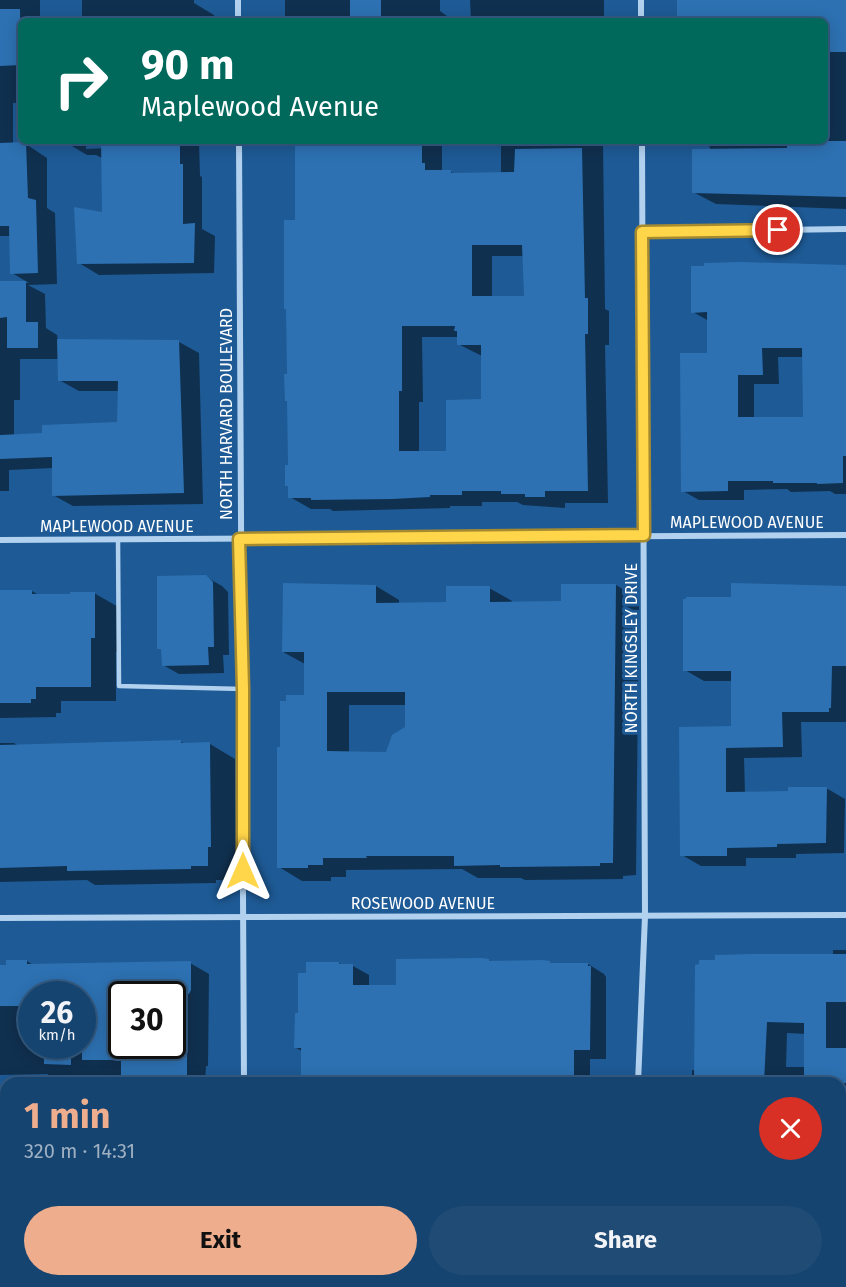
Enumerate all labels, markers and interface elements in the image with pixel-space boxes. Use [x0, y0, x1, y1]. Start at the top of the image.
text: 90 m [141, 40, 235, 90]
icon: right [42, 42, 120, 120]
text: Maplewood Avenue [141, 91, 379, 123]
pin [752, 204, 803, 255]
icon: arrive [761, 213, 794, 246]
street label: NORTH HARVARD BOULEVARD [217, 308, 236, 520]
street label: MAPLEWOOD AVENUE [670, 513, 824, 532]
street label: MAPLEWOOD AVENUE [40, 517, 194, 536]
street label: NORTH KINGSLEY DRIVE [622, 563, 641, 733]
position arrow [211, 839, 275, 903]
street label: ROSEWOOD AVENUE [351, 894, 495, 913]
speed limit sign: 30 [108, 981, 186, 1059]
text: 26 [41, 995, 73, 1031]
text: km/h [38, 1026, 76, 1044]
text: 1 min [24, 1094, 111, 1138]
button: close [759, 1097, 822, 1160]
text: 320 m · 14:31 [24, 1139, 135, 1163]
button: Exit [24, 1206, 417, 1275]
button: Share [429, 1206, 822, 1275]

